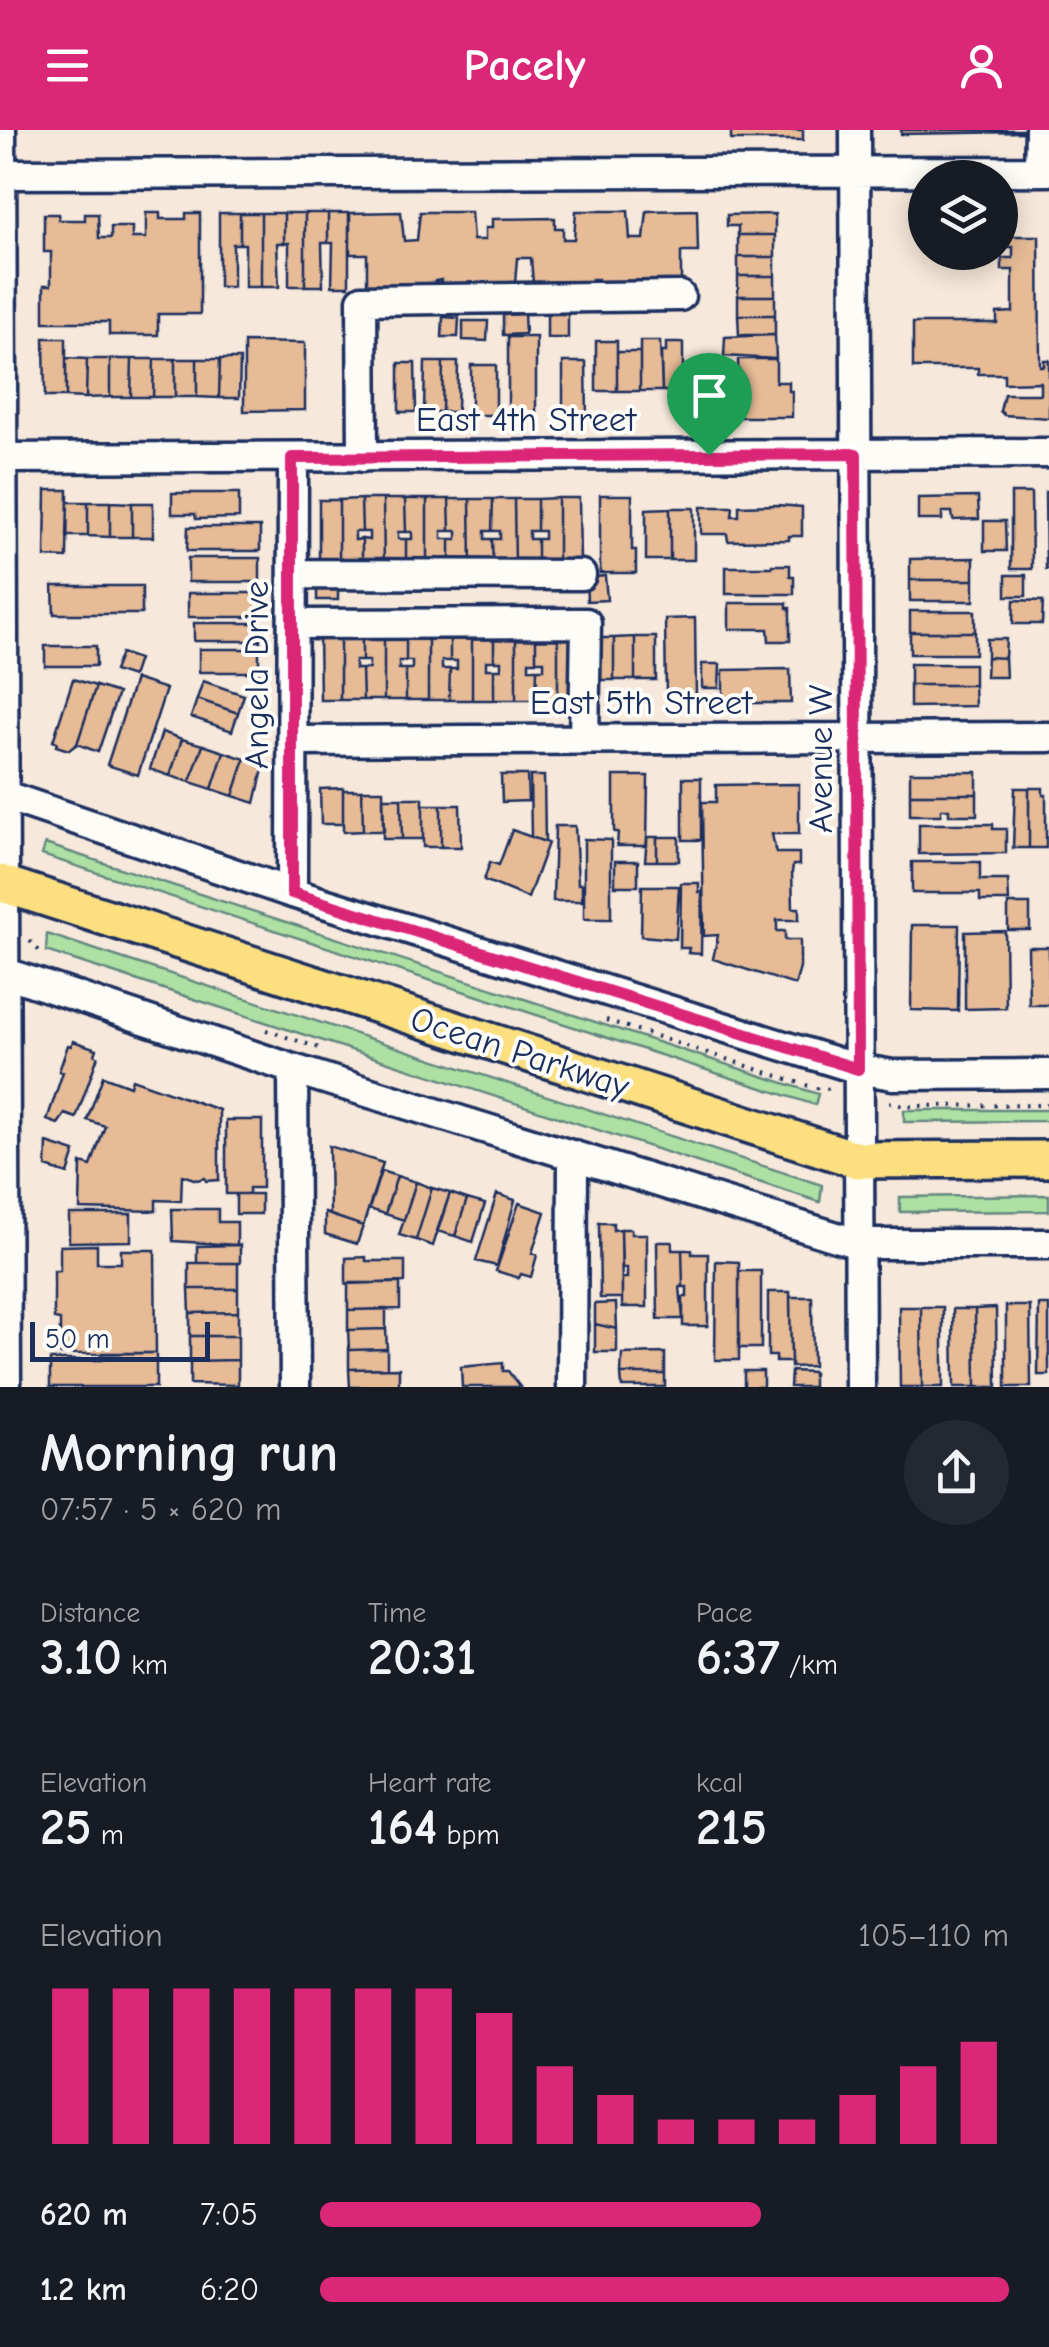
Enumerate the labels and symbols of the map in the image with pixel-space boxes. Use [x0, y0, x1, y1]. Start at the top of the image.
pin [667, 353, 752, 456]
street label: East 4th Street [416, 399, 637, 440]
street label: Angela Drive [236, 581, 277, 769]
street label: East 5th Street [530, 682, 753, 723]
street label: Avenue W [800, 684, 841, 833]
street label: Ocean Parkway [406, 998, 634, 1107]
scale bar [30, 1317, 210, 1362]

